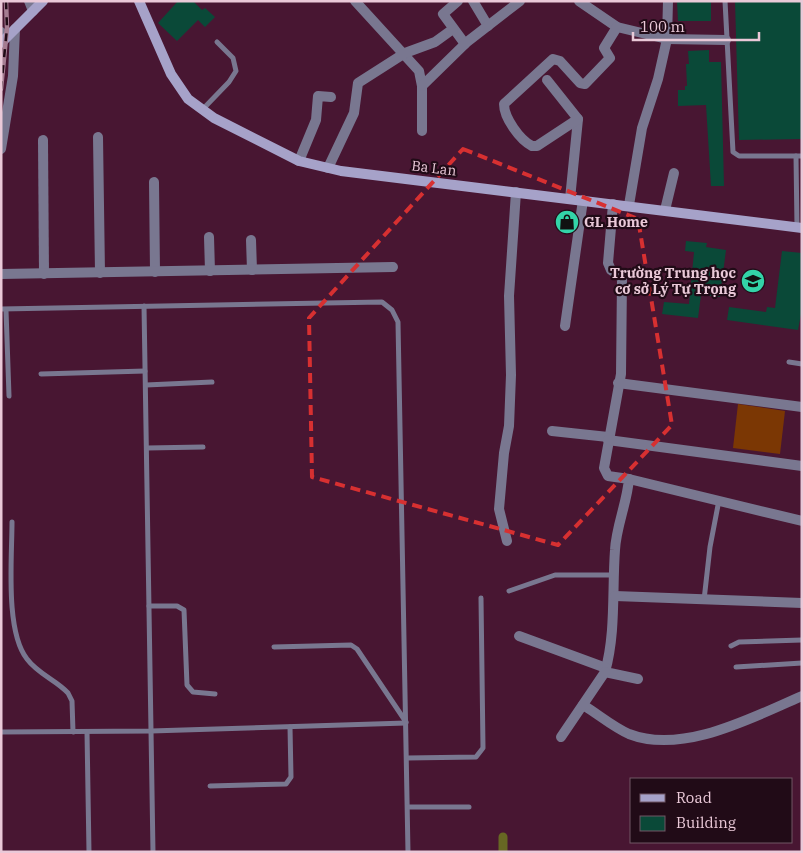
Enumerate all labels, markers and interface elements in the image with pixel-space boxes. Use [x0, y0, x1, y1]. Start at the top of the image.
scale bar [633, 10, 759, 42]
text: 100 m [640, 17, 685, 36]
street label: Ba Lan [410, 156, 458, 180]
shop icon: GL Home [554, 209, 580, 235]
place label: GL Home [584, 213, 648, 231]
place label: Trường Trung học cơ sở Lý Tự Trọng [610, 264, 737, 298]
school or university icon: Trường Trung học cơ sở Lý Tự Trọng [740, 268, 766, 294]
legend [630, 778, 793, 843]
text: Road [676, 788, 712, 807]
text: Building [676, 813, 736, 832]

